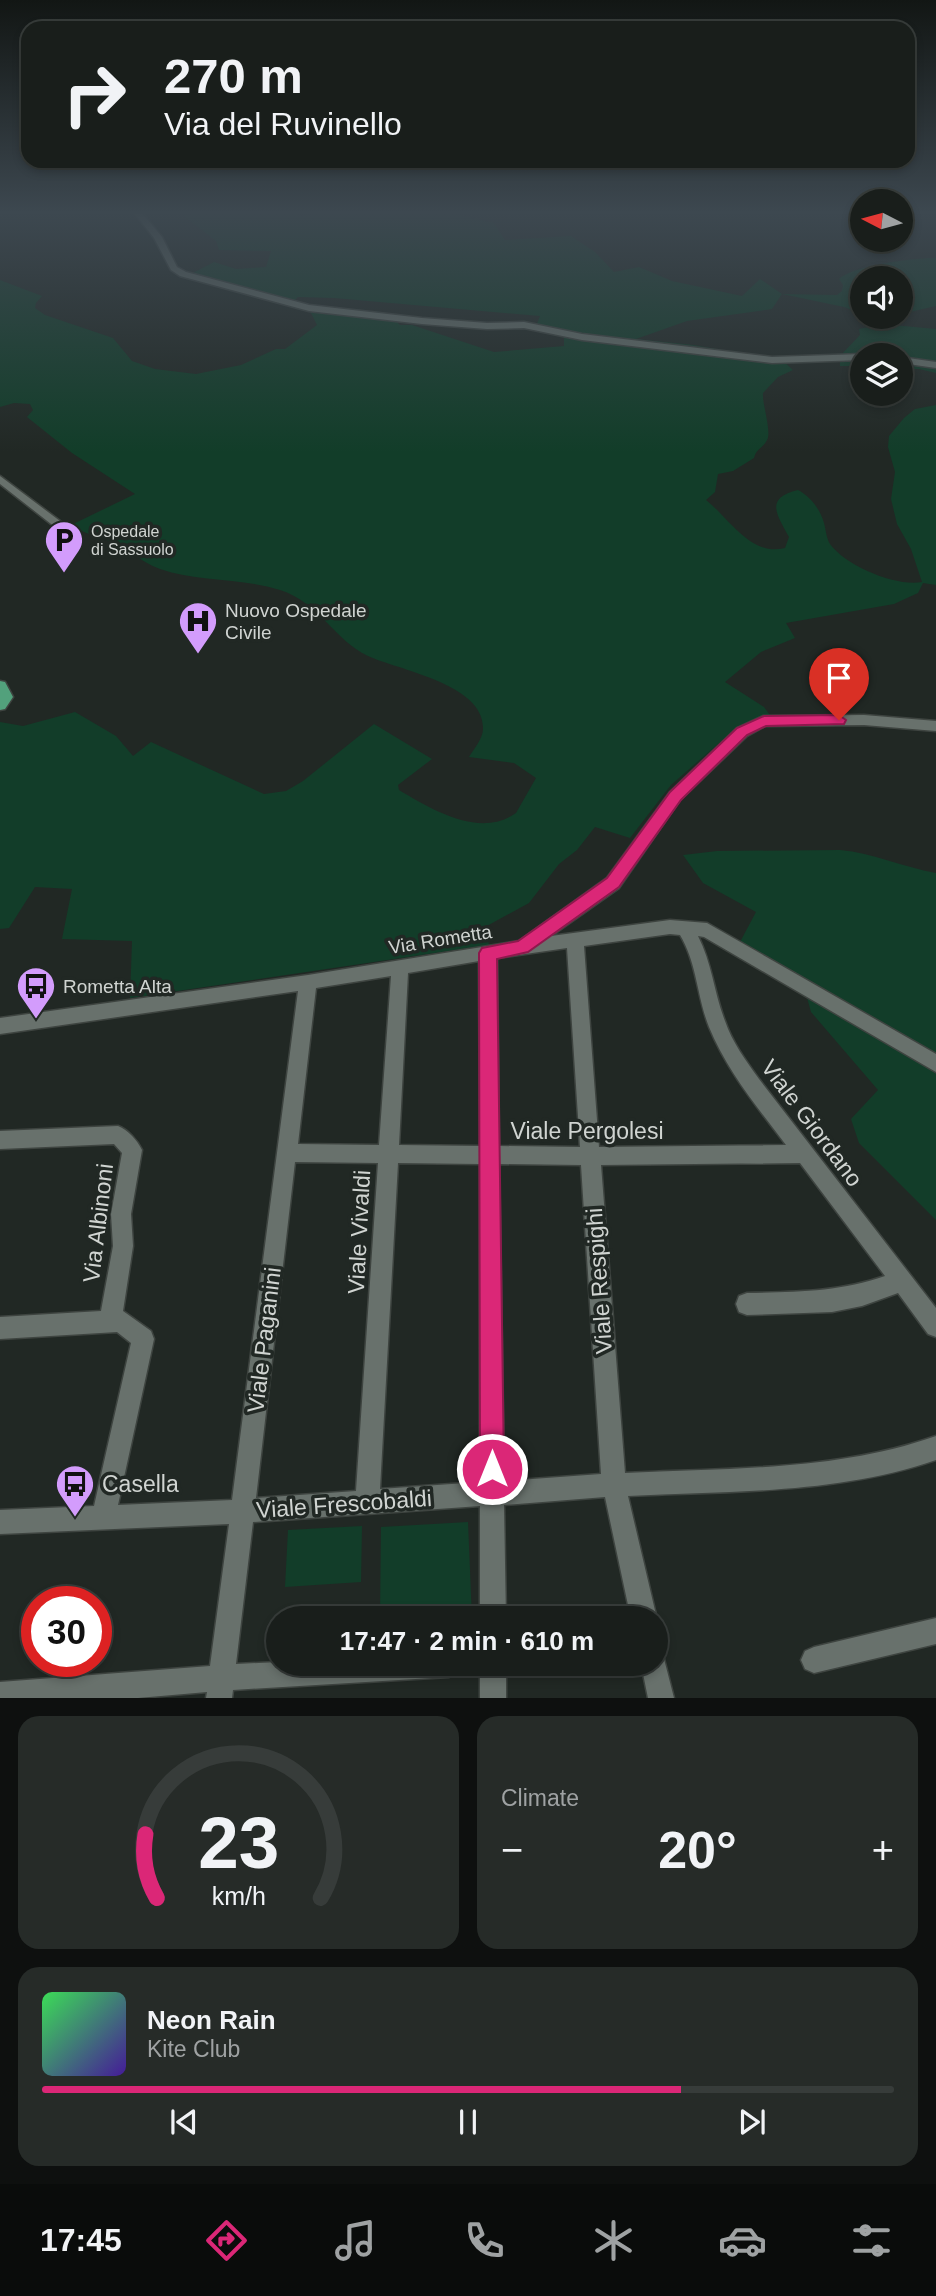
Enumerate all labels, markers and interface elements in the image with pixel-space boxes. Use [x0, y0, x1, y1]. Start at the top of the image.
icon: right [49, 49, 140, 140]
text: 270 m [164, 49, 303, 103]
text: Via del Ruvinello [164, 106, 402, 142]
north arrow [850, 189, 914, 252]
map controls [850, 189, 913, 406]
button: sound [850, 266, 913, 329]
button: layers [850, 343, 913, 406]
parking icon: Ospedale di Sassuolo [43, 519, 85, 574]
place label: Ospedale di Sassuolo [91, 523, 174, 558]
hospital icon: Nuovo Ospedale Civile [177, 600, 219, 655]
place label: Nuovo Ospedale Civile [225, 600, 367, 643]
pin [809, 648, 869, 720]
icon: arrive [820, 659, 858, 697]
street label: Via Rometta [387, 921, 494, 958]
bus stop icon: Rometta Alta [15, 965, 57, 1020]
place label: Rometta Alta [63, 976, 172, 997]
street label: Viale Giordano [756, 1055, 868, 1191]
street label: Viale Pergolesi [510, 1118, 664, 1144]
street label: Via Albinoni [78, 1162, 118, 1284]
street label: Viale Vivaldi [343, 1169, 375, 1295]
street label: Viale Respighi [581, 1207, 617, 1355]
street label: Viale Paganini [242, 1266, 286, 1414]
position arrow [455, 1432, 529, 1506]
bus stop icon: Casella [54, 1463, 96, 1518]
place label: Casella [102, 1471, 179, 1497]
street label: Viale Frescobaldi [255, 1485, 433, 1523]
speed limit sign: 30 [21, 1586, 112, 1677]
text: 17:47 · 2 min · 610 m [340, 1626, 594, 1656]
text: Climate [501, 1785, 579, 1811]
text: 23 [198, 1803, 279, 1884]
text: 20° [658, 1821, 737, 1879]
text: − [501, 1829, 523, 1871]
text: + [872, 1829, 894, 1871]
text: km/h [211, 1882, 266, 1910]
text: Neon Rain [147, 2005, 276, 2035]
text: Kite Club [147, 2036, 240, 2062]
icon: previous [165, 2103, 203, 2141]
icon: pause [449, 2103, 487, 2141]
icon: next [733, 2103, 771, 2141]
icon: directions [202, 2216, 251, 2265]
icon: music [331, 2216, 380, 2265]
icon: phone [460, 2216, 509, 2265]
icon: climate [589, 2216, 638, 2265]
icon: car [718, 2216, 767, 2265]
icon: filters [847, 2216, 896, 2265]
text: 17:45 [40, 2222, 122, 2258]

